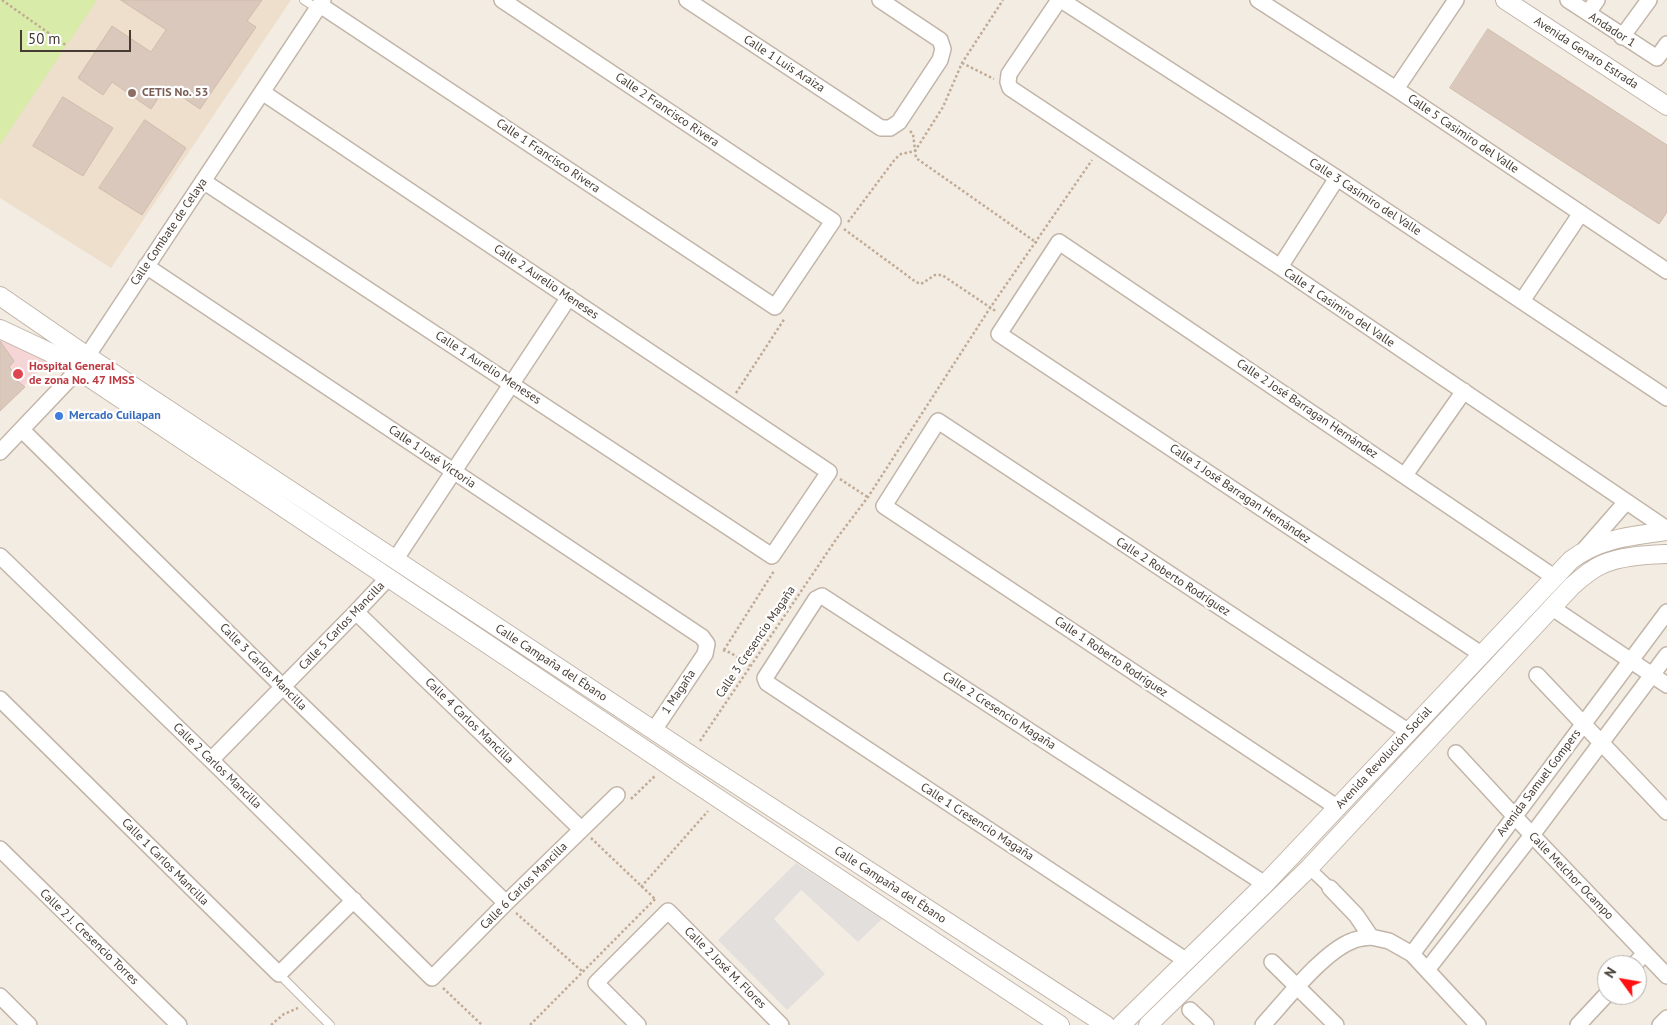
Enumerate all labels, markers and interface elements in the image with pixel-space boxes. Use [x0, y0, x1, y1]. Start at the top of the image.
street label: Andador 1 [1586, 10, 1638, 50]
street label: Avenida Genaro Estrada [1531, 14, 1641, 92]
scale bar [22, 20, 134, 52]
text: 50 m [28, 29, 61, 48]
street label: Calle 1 Luis Araiza [741, 32, 827, 96]
street label: Calle 2 Francisco Rivera [612, 70, 722, 150]
place label: CETIS No. 53 [142, 86, 208, 100]
marker: CETIS No. 53 [126, 87, 138, 99]
street label: Calle 5 Casimiro del Valle [1405, 91, 1521, 177]
street label: Calle 1 Francisco Rivera [493, 116, 603, 196]
street label: Calle 3 Casimiro del Valle [1306, 155, 1424, 239]
street label: Calle Combate de Celaya [128, 176, 210, 288]
street label: Calle 2 Aurelio Meneses [491, 242, 601, 322]
street label: Calle 1 Casimiro del Valle [1281, 265, 1397, 351]
street label: Calle 1 Aurelio Meneses [432, 328, 544, 408]
street label: Calle 2 José Barragan Hernández [1234, 356, 1380, 462]
place label: Hospital General de zona No. 47 IMSS [29, 360, 135, 388]
marker: Hospital General de zona No. 47 IMSS [11, 367, 25, 381]
place label: Mercado Cuilapan [69, 409, 161, 423]
marker: Mercado Cuilapan [53, 410, 65, 422]
street label: Calle 1 José Victoria [386, 423, 478, 491]
street label: Calle 1 José Barragan Hernández [1167, 441, 1313, 547]
street label: Calle 2 Roberto Rodríguez [1113, 535, 1233, 619]
street label: Calle 5 Carlos Mancilla [296, 579, 388, 673]
street label: Calle 3 Cresencio Magaña [713, 583, 799, 701]
street label: Calle 1 Roberto Rodríguez [1052, 614, 1170, 700]
street label: Calle 3 Carlos Mancilla [217, 621, 309, 713]
street label: Calle Campaña del Ébano [492, 621, 610, 705]
street label: 1 Magaña [659, 667, 699, 717]
street label: Calle 2 Cresencio Magaña [940, 669, 1058, 753]
street label: Calle 4 Carlos Mancilla [422, 675, 516, 767]
street label: Avenida Revolución Social [1333, 704, 1435, 812]
street label: Calle 2 Carlos Mancilla [170, 720, 264, 812]
street label: Avenida Samuel Gompers [1494, 727, 1584, 839]
street label: Calle 1 Cresencio Magaña [918, 780, 1036, 864]
street label: Calle 1 Carlos Mancilla [119, 816, 211, 908]
street label: Calle Melchor Ocampo [1526, 829, 1616, 923]
street label: Calle 6 Carlos Mancilla [478, 840, 570, 932]
street label: Calle Campaña del Ébano [831, 843, 949, 927]
street label: Calle 2 J. Cresencio Torres [37, 886, 141, 988]
street label: Calle 2 José M. Flores [681, 924, 769, 1012]
north arrow [1597, 955, 1647, 1005]
text: N [1600, 964, 1620, 981]

